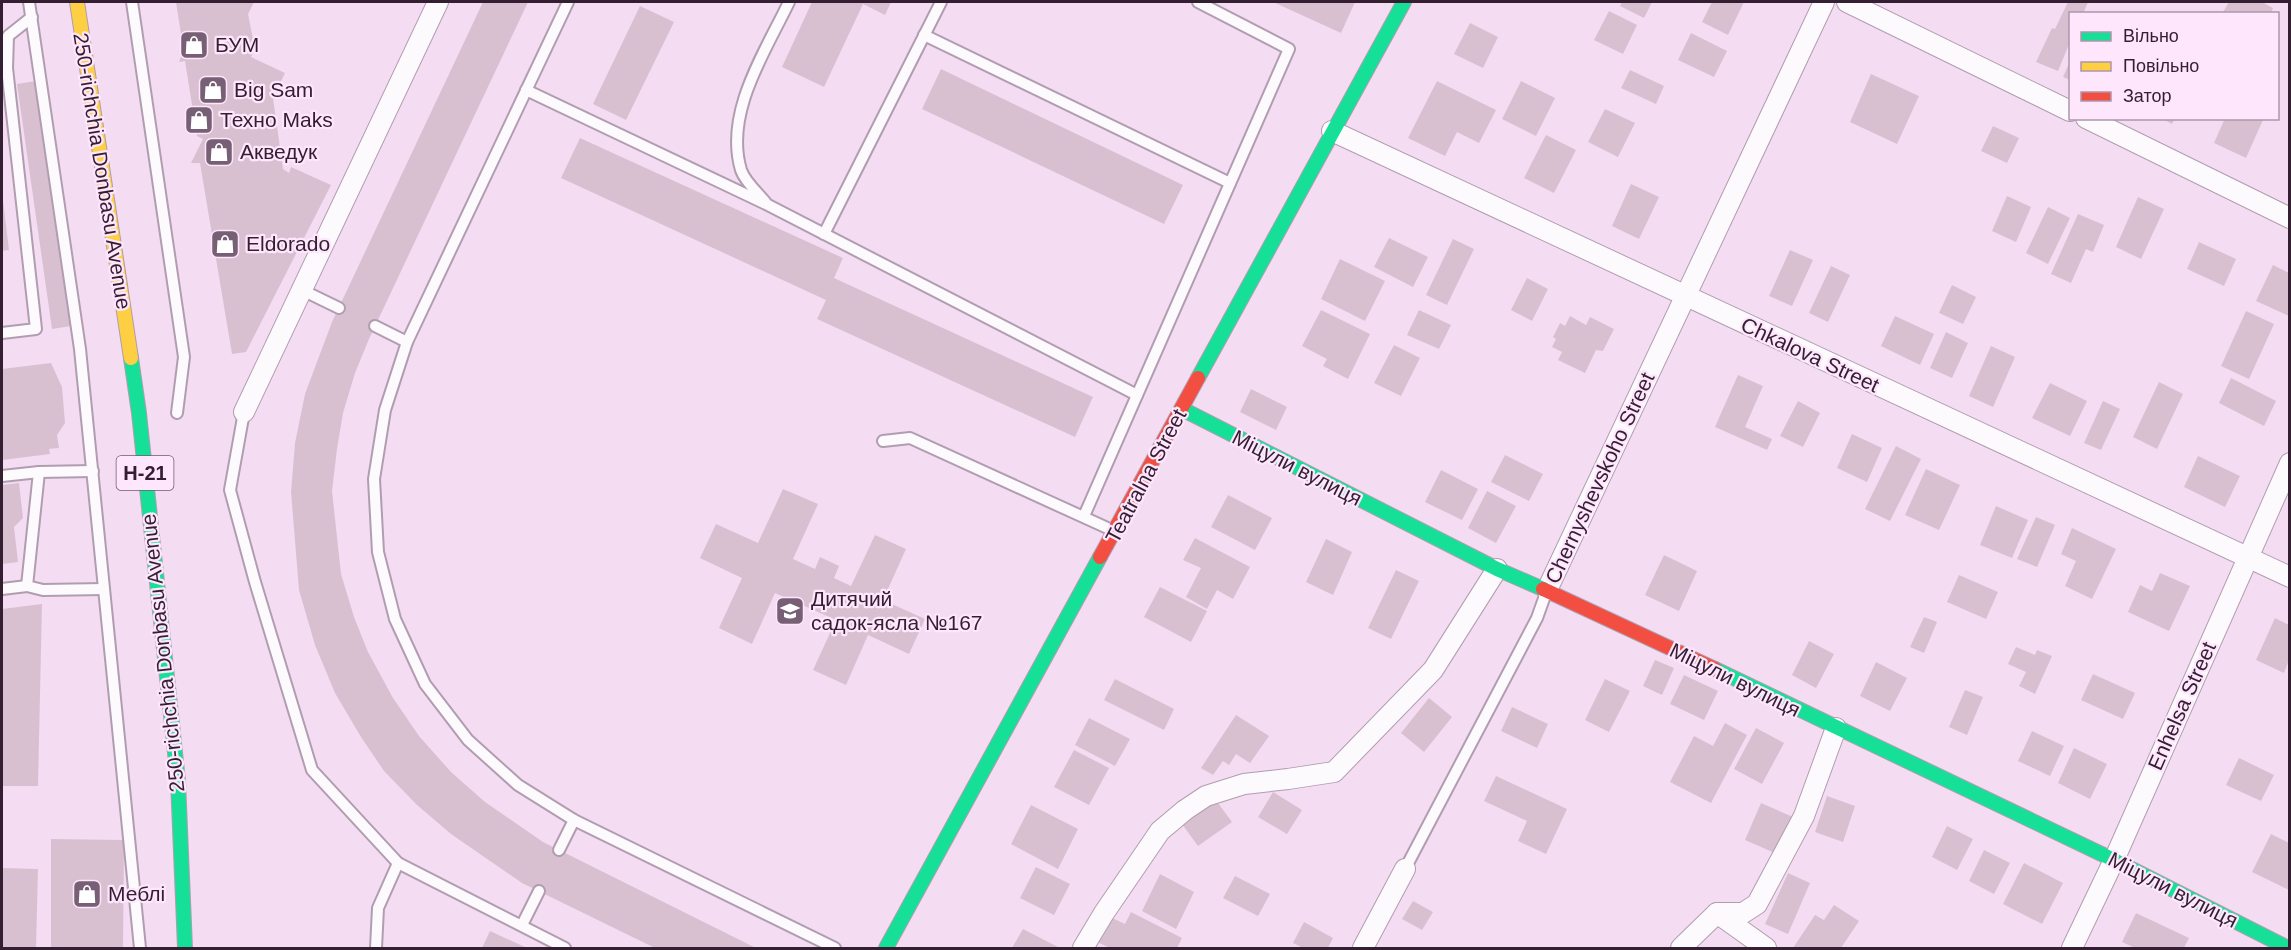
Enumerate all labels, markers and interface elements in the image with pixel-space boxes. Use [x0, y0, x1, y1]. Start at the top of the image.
legend [2069, 12, 2279, 120]
text: Вільно [2123, 26, 2179, 46]
shop icon: БУМ [178, 29, 210, 61]
street label: 250-richchia Donbasu Avenue [69, 31, 136, 311]
place label: БУМ [215, 33, 259, 56]
text: Повільно [2123, 56, 2199, 76]
shop icon: Big Sam [197, 74, 229, 106]
place label: Big Sam [234, 78, 313, 101]
text: Затор [2123, 86, 2172, 106]
shop icon: Техно Maks [183, 104, 215, 136]
place label: Техно Maks [220, 108, 333, 131]
shop icon: Акведук [203, 136, 235, 168]
place label: Акведук [240, 140, 318, 163]
shop icon: Eldorado [209, 228, 241, 260]
place label: Eldorado [246, 232, 330, 255]
street label: Chkalova Street [1738, 313, 1883, 397]
street label: Chernyshevskoho Street [1541, 369, 1659, 587]
street label: Teatralna Street [1101, 405, 1191, 547]
street label: Міцули вулиця [1229, 425, 1366, 510]
road number: Н-21 [116, 456, 174, 490]
street label: 250-richchia Donbasu Avenue [136, 513, 189, 793]
place label: Дитячий садок-ясла №167 [811, 587, 983, 634]
school or university icon: Дитячий садок-ясла №167 [774, 595, 806, 627]
street label: Міцули вулиця [1666, 638, 1804, 721]
street label: Enhelsa Street [2143, 638, 2220, 773]
street label: Міцули вулиця [2105, 847, 2242, 932]
shop icon: Меблі [71, 878, 103, 910]
place label: Меблі [108, 882, 165, 905]

